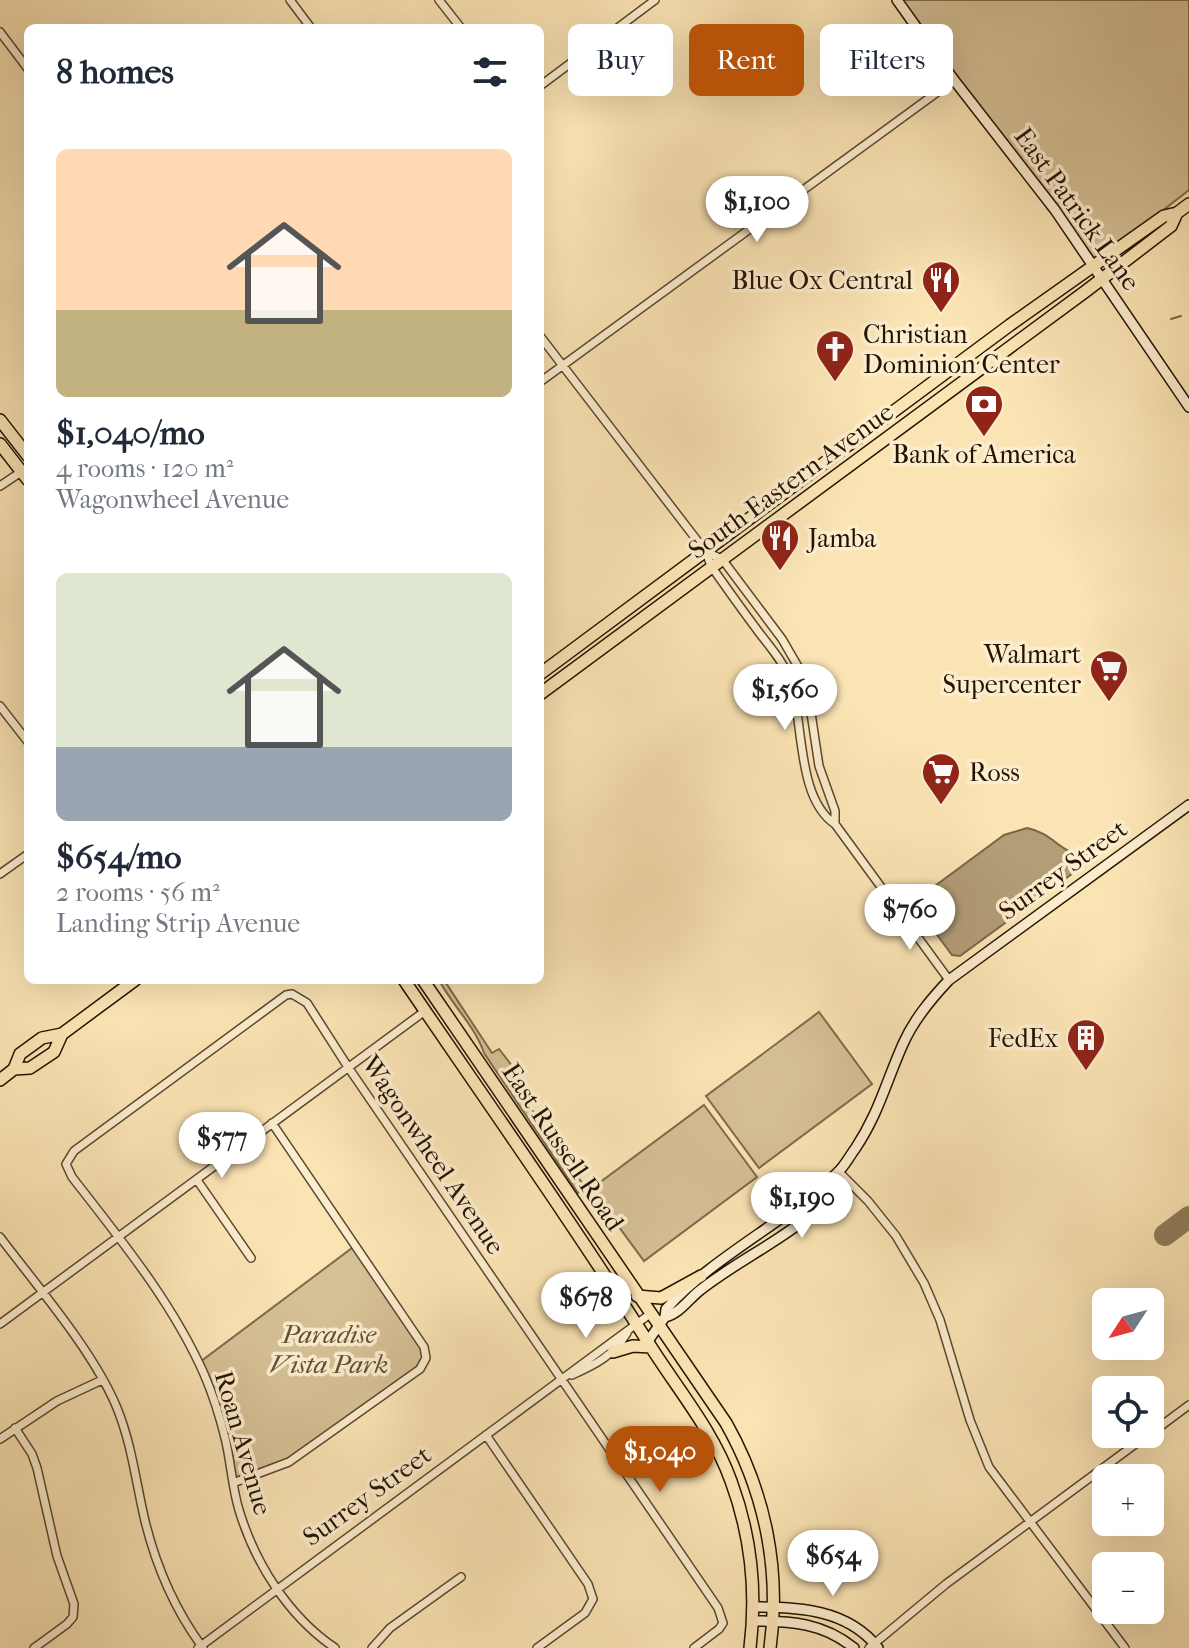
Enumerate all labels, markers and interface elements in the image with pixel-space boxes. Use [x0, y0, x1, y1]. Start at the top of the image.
chip: Buy [568, 24, 673, 96]
chip: Rent [689, 24, 804, 96]
chip: Filters [820, 24, 953, 96]
icon: filters [468, 50, 512, 94]
text: 8 homes [56, 52, 174, 92]
street label: East Patrick Lane [1008, 122, 1147, 297]
pin: $1,100 [692, 176, 822, 244]
text: $1,100 [724, 186, 790, 217]
icon: home [212, 201, 356, 345]
restaurant icon: Blue Ox Central [920, 259, 962, 314]
place label: Blue Ox Central [731, 265, 913, 296]
place label: Christian Dominion Center [863, 319, 1060, 380]
church icon: Christian Dominion Center [814, 328, 856, 383]
bank icon: Bank of America [963, 383, 1005, 438]
street label: South Eastern Avenue [682, 396, 900, 566]
text: $1,040/mo [56, 413, 205, 453]
place label: Bank of America [892, 439, 1077, 470]
text: 4 rooms · 120 m² [56, 453, 233, 484]
text: Wagonwheel Avenue [56, 484, 289, 515]
restaurant icon: Jamba [759, 517, 801, 572]
place label: Jamba [806, 523, 877, 554]
icon: home [212, 625, 356, 769]
place label: Walmart Supercenter [943, 639, 1082, 700]
supermarket icon: Walmart Supercenter [1088, 648, 1130, 703]
pin: $1,560 [720, 664, 850, 732]
text: $1,560 [751, 674, 819, 705]
supermarket icon: Ross [920, 751, 962, 806]
place label: Ross [969, 757, 1020, 788]
street label: Surrey Street [993, 813, 1134, 927]
text: $654/mo [56, 837, 182, 877]
text: 2 rooms · 56 m² [56, 877, 220, 908]
pin: $760 [863, 884, 957, 952]
text: $760 [882, 894, 938, 925]
text: Landing Strip Avenue [56, 908, 300, 939]
building icon: FedEx [1065, 1017, 1107, 1072]
place label: FedEx [988, 1023, 1058, 1054]
street label: Wagonwheel Avenue [354, 1049, 511, 1260]
street label: East Russell Road [496, 1057, 631, 1237]
pin: $577 [175, 1112, 269, 1180]
text: $577 [197, 1122, 247, 1153]
pin: $1,190 [737, 1172, 867, 1240]
text: $1,190 [769, 1182, 835, 1213]
pin: $678 [539, 1272, 633, 1340]
text: $678 [559, 1282, 613, 1313]
north arrow [1092, 1288, 1164, 1360]
map controls [1092, 1288, 1164, 1624]
park label: Paradise Vista Park [270, 1319, 388, 1380]
street label: Roan Avenue [208, 1367, 278, 1519]
button: locate [1092, 1376, 1164, 1448]
pin: $1,040 [595, 1426, 725, 1494]
text: $1,040 [624, 1436, 696, 1467]
street label: Surrey Street [297, 1439, 438, 1553]
button: + [1092, 1464, 1164, 1536]
pin: $654 [786, 1530, 880, 1598]
text: $654 [806, 1540, 860, 1571]
button: − [1092, 1552, 1164, 1624]

